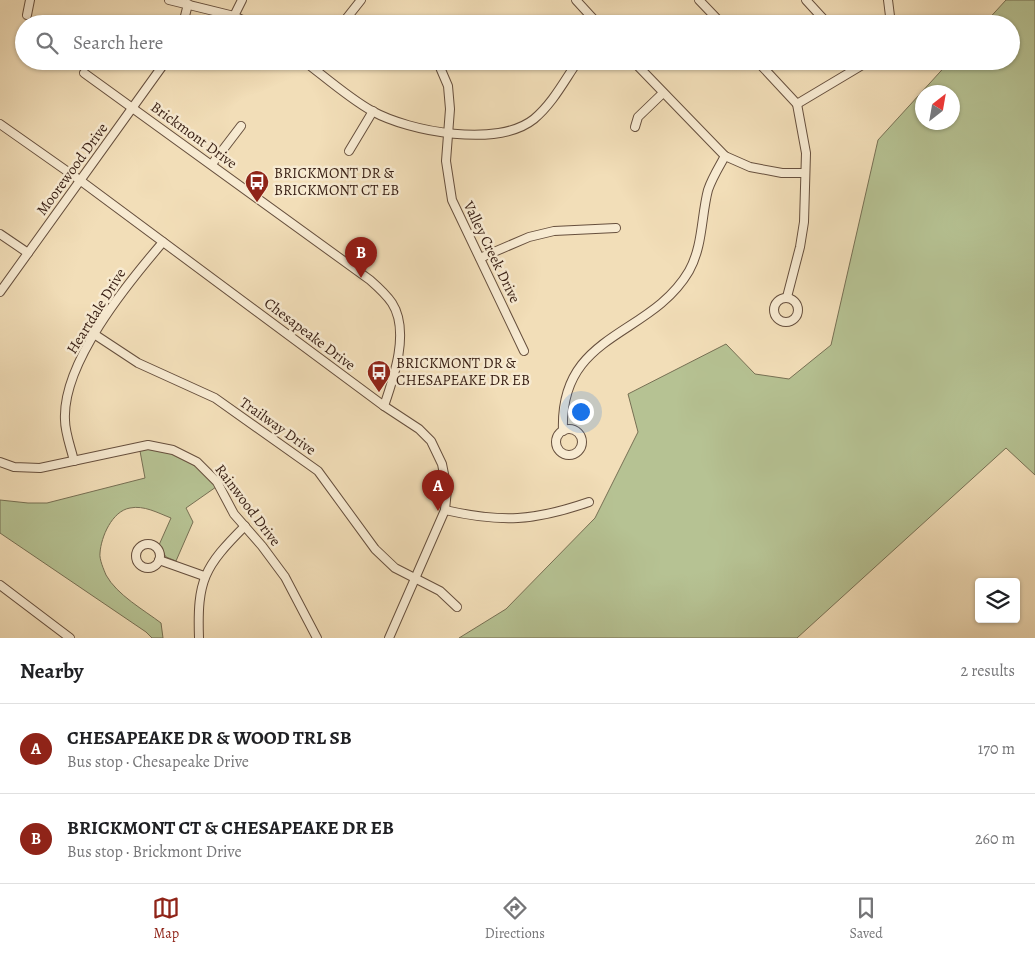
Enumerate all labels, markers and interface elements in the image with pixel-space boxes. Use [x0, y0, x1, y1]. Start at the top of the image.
search box [15, 15, 1020, 70]
icon: search [33, 29, 61, 57]
text: Search here [73, 30, 163, 56]
north arrow [915, 85, 960, 130]
street label: Brickmont Drive [147, 97, 242, 173]
street label: Moorewood Drive [32, 119, 112, 219]
place label: BRICKMONT DR & BRICKMONT CT EB [274, 163, 399, 200]
bus stop icon: BRICKMONT DR & BRICKMONT CT EB [244, 169, 270, 203]
street label: Valley Creek Drive [458, 197, 525, 306]
pin: B [345, 237, 377, 278]
street label: Heartdale Drive [62, 264, 130, 358]
street label: Chesapeake Drive [260, 293, 360, 375]
place label: BRICKMONT DR & CHESAPEAKE DR EB [396, 353, 530, 390]
bus stop icon: BRICKMONT DR & CHESAPEAKE DR EB [366, 359, 392, 393]
street label: Trailway Drive [236, 392, 320, 460]
your location [568, 399, 594, 425]
street label: Rainwood Drive [211, 460, 286, 550]
pin: A [422, 470, 454, 511]
map controls [975, 578, 1020, 623]
button: layers [975, 578, 1020, 623]
text: Nearby [20, 657, 83, 685]
text: 2 results [960, 660, 1015, 682]
text: CHESAPEAKE DR & WOOD TRL SB [67, 725, 352, 751]
text: A [31, 738, 41, 760]
text: 170 m [978, 738, 1015, 760]
text: Bus stop · Chesapeake Drive [67, 751, 249, 773]
text: BRICKMONT CT & CHESAPEAKE DR EB [67, 815, 394, 841]
text: B [31, 828, 41, 850]
text: 260 m [975, 828, 1015, 850]
text: Bus stop · Brickmont Drive [67, 841, 242, 863]
tab: Map [152, 894, 180, 943]
tab: Directions [485, 894, 545, 943]
tab: Saved [850, 894, 883, 943]

